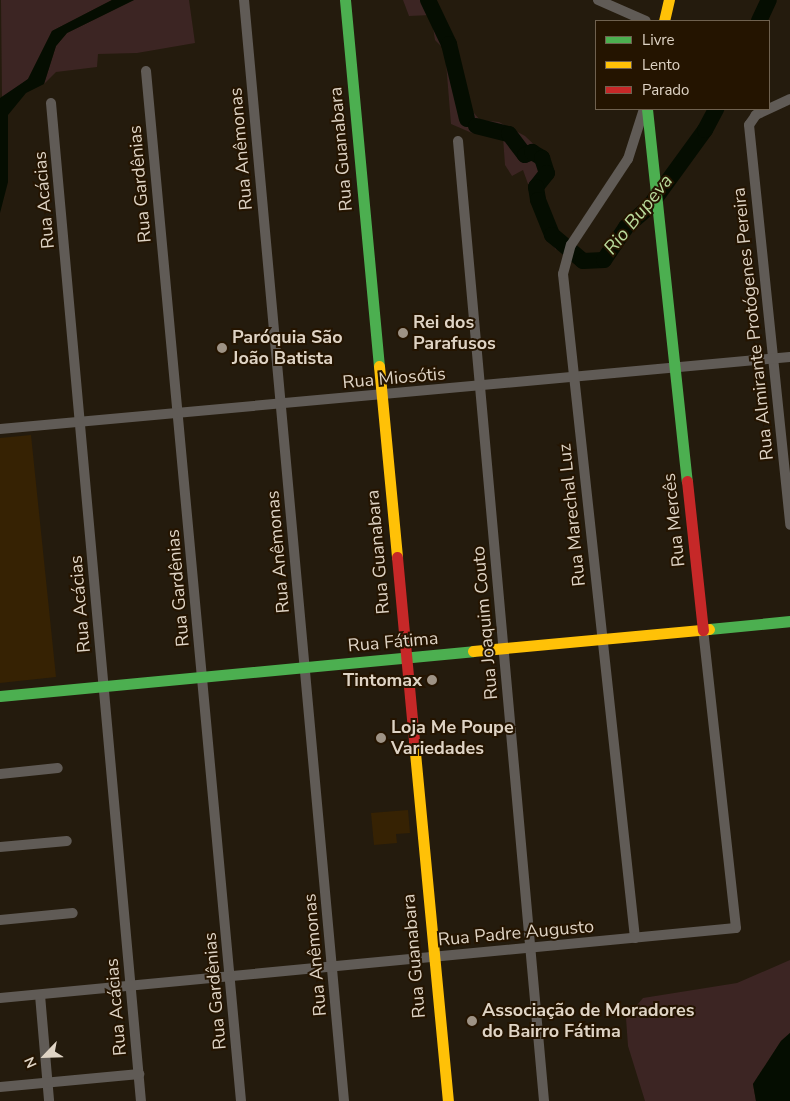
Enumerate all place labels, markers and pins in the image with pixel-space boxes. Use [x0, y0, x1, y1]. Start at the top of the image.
place label: Rei dos Parafusos [413, 312, 496, 354]
place label: Paróquia São João Batista [232, 327, 343, 369]
marker: Rei dos Parafusos [397, 327, 409, 339]
marker: Paróquia São João Batista [216, 342, 228, 354]
place label: Tintomax [343, 669, 422, 691]
marker: Tintomax [426, 674, 438, 686]
place label: Loja Me Poupe Variedades [391, 717, 514, 760]
marker: Loja Me Poupe Variedades [375, 732, 387, 744]
place label: Associação de Moradores do Bairro Fátima [482, 1000, 694, 1042]
marker: Associação de Moradores do Bairro Fátima [466, 1015, 478, 1027]

